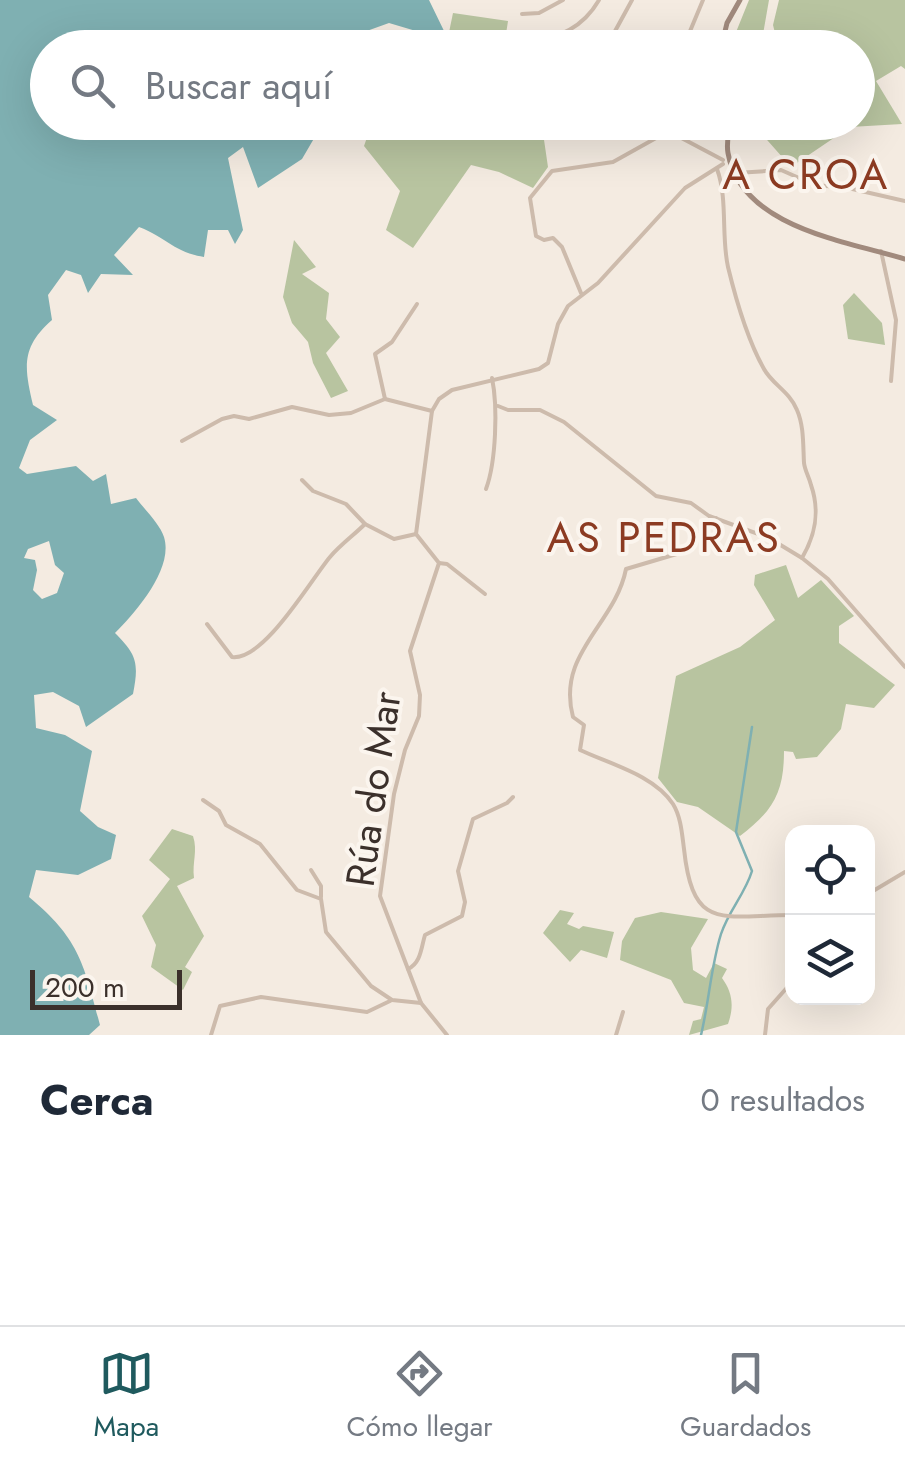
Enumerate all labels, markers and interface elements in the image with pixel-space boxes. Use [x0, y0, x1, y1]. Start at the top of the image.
search box [30, 30, 875, 140]
icon: search [65, 58, 120, 113]
text: Buscar aquí [145, 58, 332, 113]
district label: A CROA [722, 144, 890, 205]
district label: AS PEDRAS [547, 507, 781, 568]
street label: Rúa do Mar [331, 687, 415, 890]
map controls [785, 825, 875, 1005]
button: locate [785, 825, 875, 915]
button: layers [785, 915, 875, 1005]
scale bar [30, 965, 182, 1010]
text: 200 m [45, 967, 125, 1008]
text: Cerca [40, 1070, 154, 1131]
text: 0 resultados [700, 1077, 865, 1123]
tab: Mapa [94, 1346, 159, 1447]
tab: Cómo llegar [346, 1346, 493, 1447]
tab: Guardados [680, 1346, 811, 1447]

